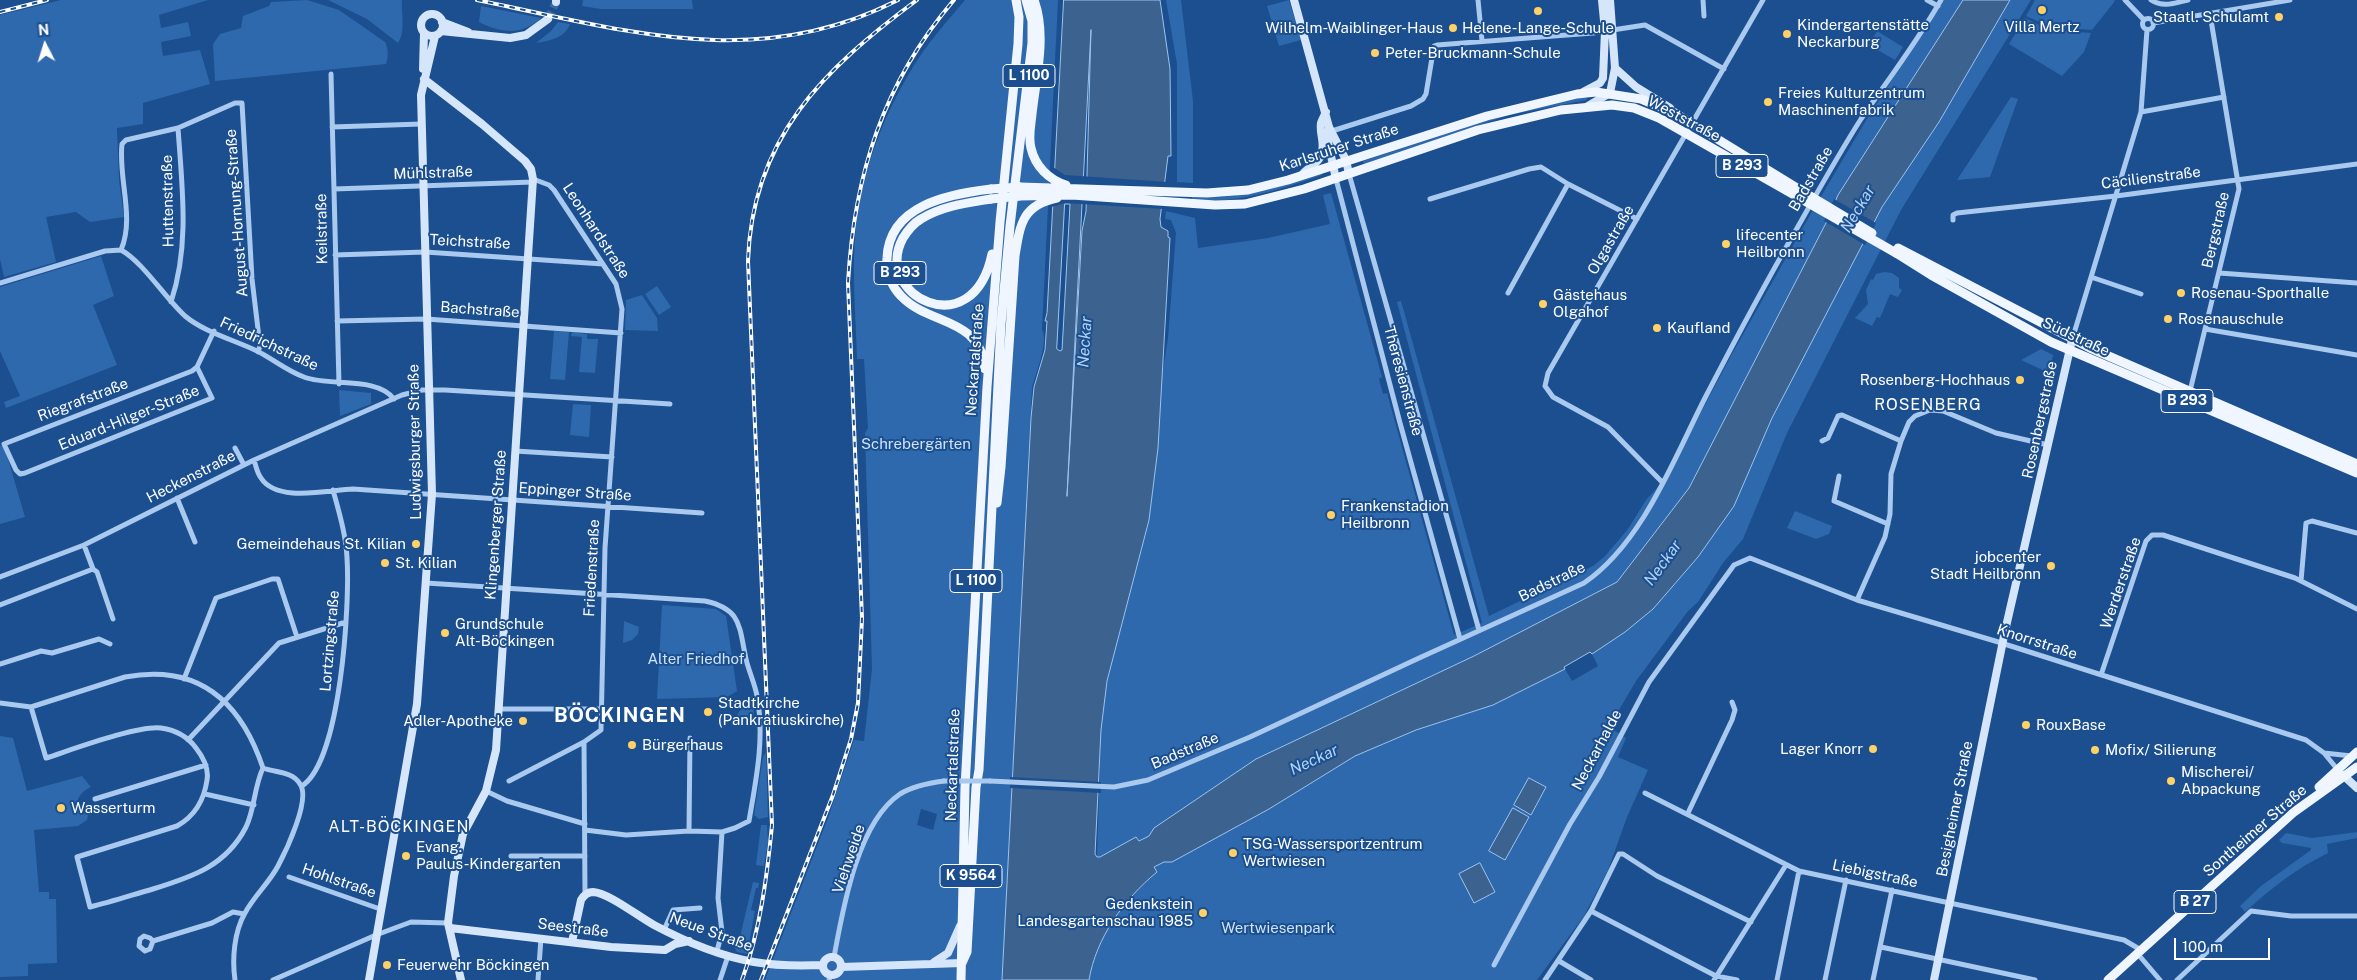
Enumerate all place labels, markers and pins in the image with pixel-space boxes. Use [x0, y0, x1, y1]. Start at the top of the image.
marker: Villa Mertz [2036, 4, 2048, 16]
marker: Helene-Lange-Schule [1532, 5, 1544, 17]
place label: Staatl. Schulamt [2153, 8, 2269, 26]
marker: Staatl. Schulamt [2273, 11, 2285, 23]
place label: Kindergartenstätte Neckarburg [1797, 16, 1929, 51]
place label: Villa Mertz [2005, 18, 2079, 36]
place label: Wilhelm-Waiblinger-Haus [1265, 19, 1443, 37]
place label: Helene-Lange-Schule [1462, 19, 1614, 37]
marker: Wilhelm-Waiblinger-Haus [1447, 22, 1459, 34]
marker: Kindergartenstätte Neckarburg [1781, 28, 1793, 40]
place label: Peter-Bruckmann-Schule [1385, 44, 1561, 62]
marker: Peter-Bruckmann-Schule [1369, 47, 1381, 59]
place label: Freies Kulturzentrum Maschinenfabrik [1778, 84, 1925, 119]
marker: Freies Kulturzentrum Maschinenfabrik [1762, 96, 1774, 108]
place label: lifecenter Heilbronn [1736, 226, 1805, 261]
marker: lifecenter Heilbronn [1720, 238, 1732, 250]
place label: Rosenau-Sporthalle [2191, 284, 2329, 302]
place label: Gästehaus Olgahof [1553, 286, 1627, 321]
marker: Rosenau-Sporthalle [2175, 287, 2187, 299]
marker: Gästehaus Olgahof [1537, 298, 1549, 310]
place label: Rosenauschule [2178, 310, 2284, 328]
marker: Rosenauschule [2162, 313, 2174, 325]
place label: Kaufland [1667, 319, 1730, 337]
marker: Kaufland [1651, 322, 1663, 334]
place label: Rosenberg-Hochhaus [1860, 371, 2010, 389]
marker: Rosenberg-Hochhaus [2014, 374, 2026, 386]
place label: Frankenstadion Heilbronn [1341, 497, 1449, 532]
marker: Frankenstadion Heilbronn [1325, 509, 1337, 521]
place label: Gemeindehaus St. Kilian [236, 535, 406, 553]
marker: Gemeindehaus St. Kilian [410, 538, 422, 550]
place label: jobcenter Stadt Heilbronn [1930, 548, 2041, 583]
place label: St. Kilian [395, 554, 457, 572]
marker: St. Kilian [379, 557, 391, 569]
marker: jobcenter Stadt Heilbronn [2045, 560, 2057, 572]
place label: Grundschule Alt-Böckingen [455, 615, 555, 650]
marker: Grundschule Alt-Böckingen [439, 627, 451, 639]
place label: Stadtkirche (Pankratiuskirche) [718, 694, 844, 729]
marker: Stadtkirche (Pankratiuskirche) [702, 706, 714, 718]
place label: Adler-Apotheke [403, 712, 513, 730]
marker: Adler-Apotheke [517, 715, 529, 727]
place label: RouxBase [2036, 716, 2106, 734]
marker: RouxBase [2020, 719, 2032, 731]
place label: Bürgerhaus [642, 736, 723, 754]
marker: Bürgerhaus [626, 739, 638, 751]
place label: Lager Knorr [1780, 740, 1863, 758]
place label: Mofix/ Silierung [2105, 741, 2217, 759]
marker: Lager Knorr [1867, 743, 1879, 755]
marker: Mofix/ Silierung [2089, 744, 2101, 756]
place label: Mischerei/ Abpackung [2181, 763, 2261, 798]
marker: Mischerei/ Abpackung [2165, 775, 2177, 787]
place label: Wasserturm [71, 799, 156, 817]
marker: Wasserturm [55, 802, 67, 814]
place label: TSG-Wassersportzentrum Wertwiesen [1243, 835, 1423, 870]
place label: Evang. Paulus-Kindergarten [416, 838, 561, 873]
marker: TSG-Wassersportzentrum Wertwiesen [1227, 847, 1239, 859]
marker: Evang. Paulus-Kindergarten [400, 850, 412, 862]
place label: Gedenkstein Landesgartenschau 1985 [1017, 895, 1193, 930]
marker: Gedenkstein Landesgartenschau 1985 [1197, 907, 1209, 919]
place label: Feuerwehr Böckingen [397, 956, 549, 974]
marker: Feuerwehr Böckingen [381, 959, 393, 971]

